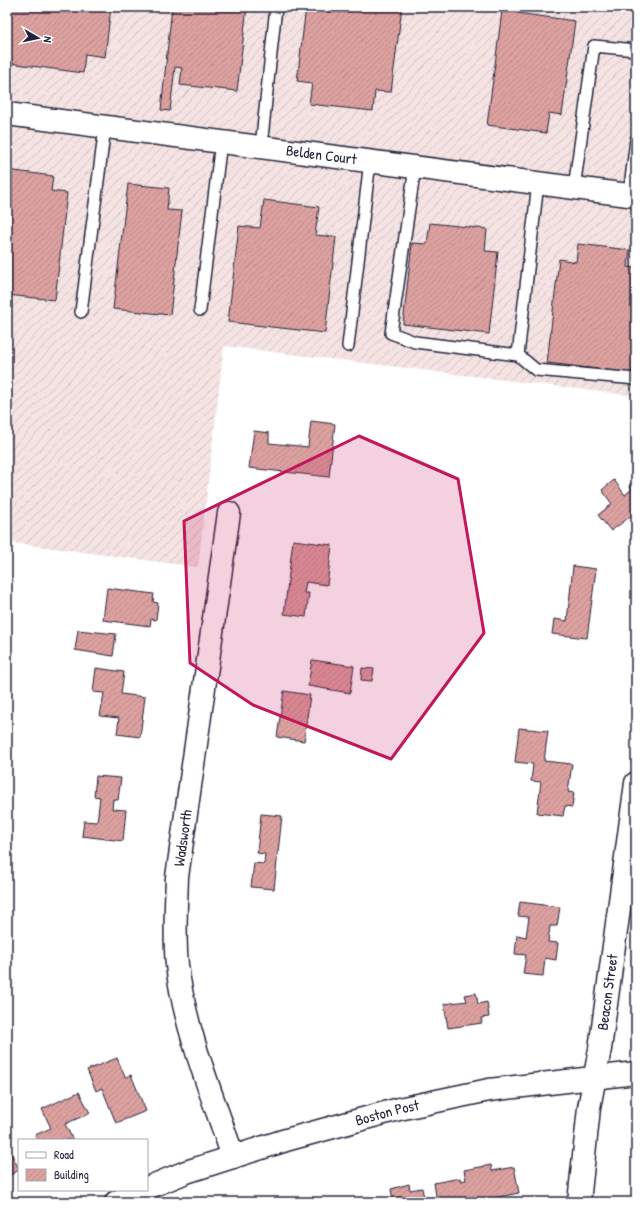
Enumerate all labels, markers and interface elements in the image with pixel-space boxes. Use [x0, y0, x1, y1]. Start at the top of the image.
north arrow [18, 18, 58, 58]
text: N [40, 36, 55, 44]
street label: Belden Court [285, 139, 359, 170]
street label: Wadsworth [168, 808, 197, 868]
street label: Beacon Street [592, 952, 623, 1031]
street label: Boston Post [353, 1094, 422, 1131]
legend [18, 1139, 148, 1191]
text: Road [54, 1146, 74, 1163]
text: Building [54, 1166, 89, 1183]

